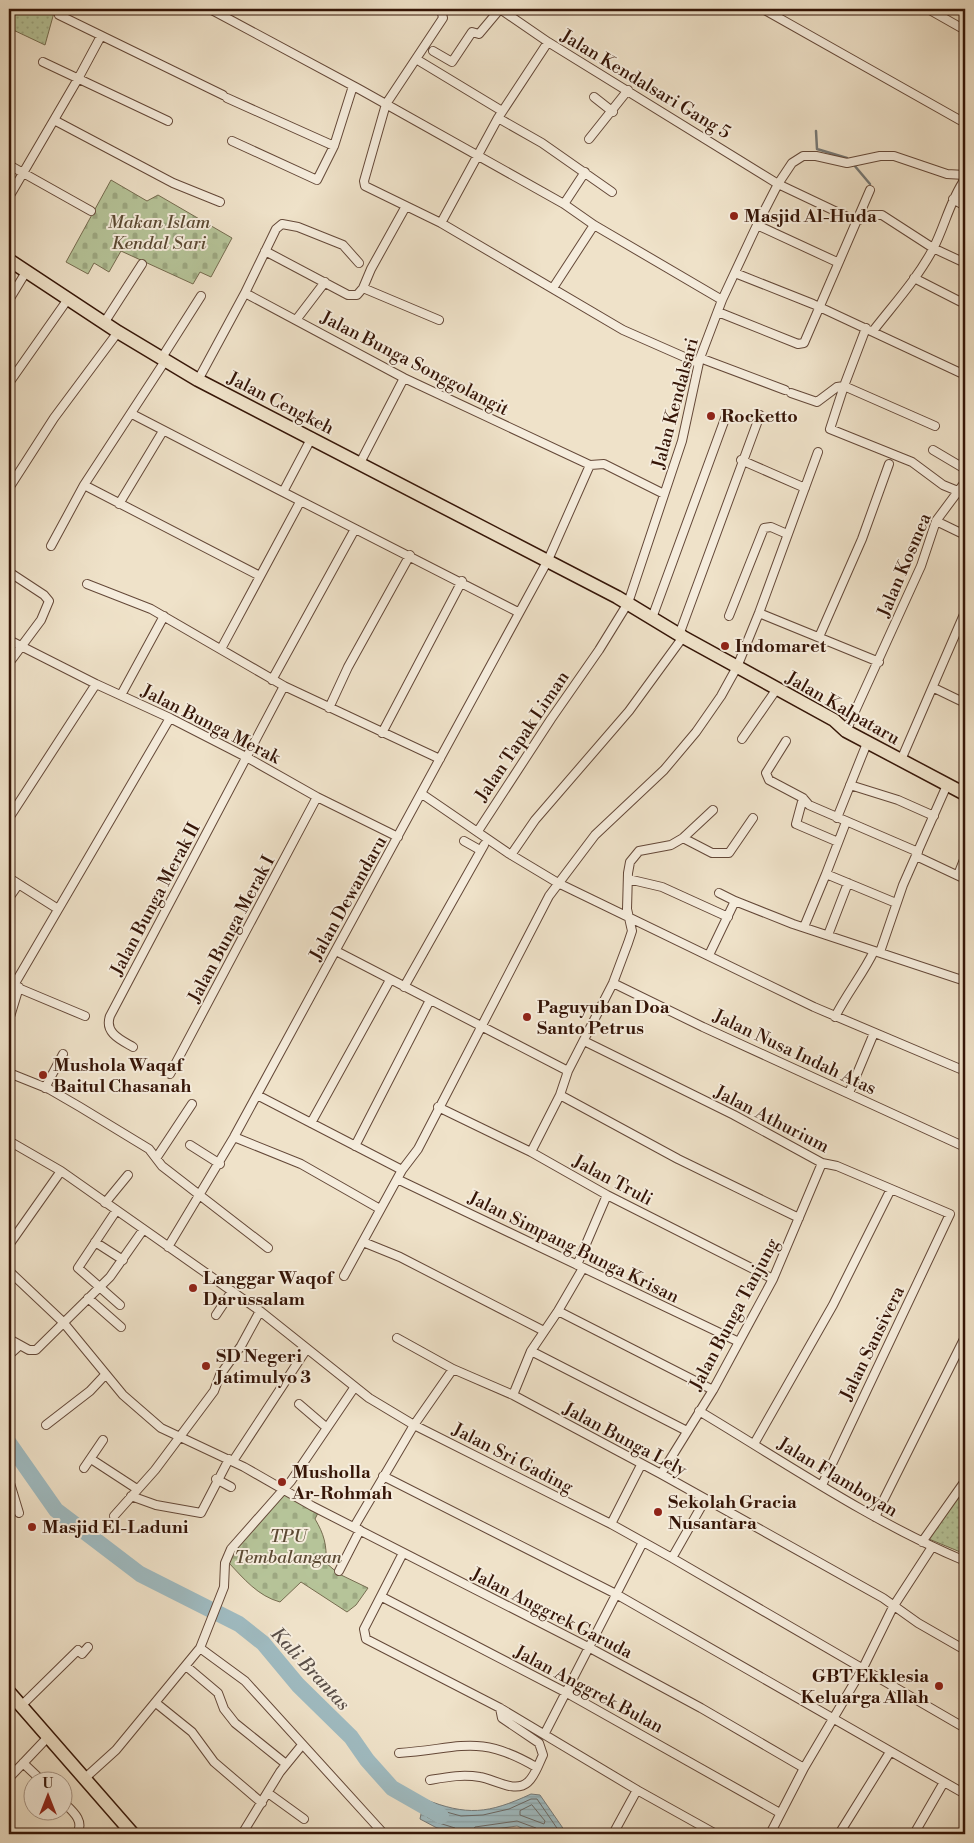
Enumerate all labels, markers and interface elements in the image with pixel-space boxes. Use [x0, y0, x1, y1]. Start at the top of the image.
street label: Jalan Kendalsari Gang 5 [556, 24, 735, 144]
place label: Masjid Al-Huda [744, 205, 877, 228]
marker: Masjid Al-Huda [728, 210, 740, 222]
park label: Makan Islam Kendal Sari [108, 211, 211, 255]
street label: Jalan Bunga Songgolangit [316, 306, 513, 421]
street label: Jalan Kendalsari [647, 335, 704, 472]
street label: Jalan Cengkeh [223, 366, 338, 440]
place label: Rocketto [721, 405, 798, 428]
marker: Rocketto [705, 410, 717, 422]
street label: Jalan Kosmea [872, 509, 937, 621]
place label: Indomaret [735, 635, 827, 658]
marker: Indomaret [719, 640, 731, 652]
street label: Jalan Tapak Liman [470, 666, 575, 807]
street label: Jalan Kalpataru [781, 666, 904, 751]
street label: Jalan Bunga Merak [137, 679, 285, 770]
street label: Jalan Bunga Merak II [105, 819, 206, 981]
street label: Jalan Dewandaru [304, 831, 393, 965]
street label: Jalan Bunga Merak I [183, 852, 280, 1008]
place label: Paguyuban Doa Santo Petrus [537, 996, 670, 1040]
street label: Jalan Nusa Indah Atas [709, 1004, 880, 1100]
marker: Paguyuban Doa Santo Petrus [521, 1011, 533, 1023]
place label: Mushola Waqaf Baitul Chasanah [53, 1054, 191, 1098]
marker: Mushola Waqaf Baitul Chasanah [37, 1069, 49, 1081]
street label: Jalan Athurium [710, 1080, 833, 1158]
street label: Jalan Truli [568, 1149, 657, 1211]
street label: Jalan Simpang Bunga Krisan [464, 1186, 683, 1309]
street label: Jalan Bunga Tanjung [684, 1234, 785, 1395]
place label: Langgar Waqof Darussalam [203, 1267, 336, 1311]
marker: Langgar Waqof Darussalam [187, 1282, 199, 1294]
street label: Jalan Sansivera [834, 1282, 910, 1405]
place label: SD Negeri Jatimulyo 3 [213, 1345, 311, 1389]
marker: SD Negeri Jatimulyo 3 [200, 1360, 212, 1372]
street label: Jalan Bunga Lely [558, 1397, 691, 1482]
street label: Jalan Sri Gading [448, 1418, 578, 1499]
street label: Jalan Flamboyan [773, 1432, 902, 1522]
place label: Musholla Ar-Rohmah [291, 1461, 392, 1505]
marker: Musholla Ar-Rohmah [276, 1476, 288, 1488]
place label: Sekolah Gracia Nusantara [668, 1491, 797, 1535]
marker: Sekolah Gracia Nusantara [652, 1506, 664, 1518]
place label: Masjid El-Laduni [42, 1516, 189, 1539]
marker: Masjid El-Laduni [26, 1521, 38, 1533]
park label: TPU Tembalangan [234, 1525, 343, 1569]
street label: Jalan Anggrek Garuda [466, 1562, 637, 1664]
water label: Kali Brantas [265, 1622, 355, 1715]
street label: Jalan Anggrek Bulan [509, 1640, 668, 1739]
place label: GBT Ekklesia Keluarga Allah [801, 1665, 929, 1709]
marker: GBT Ekklesia Keluarga Allah [933, 1680, 945, 1692]
north arrow [22, 1770, 72, 1820]
text: U [43, 1775, 54, 1793]

